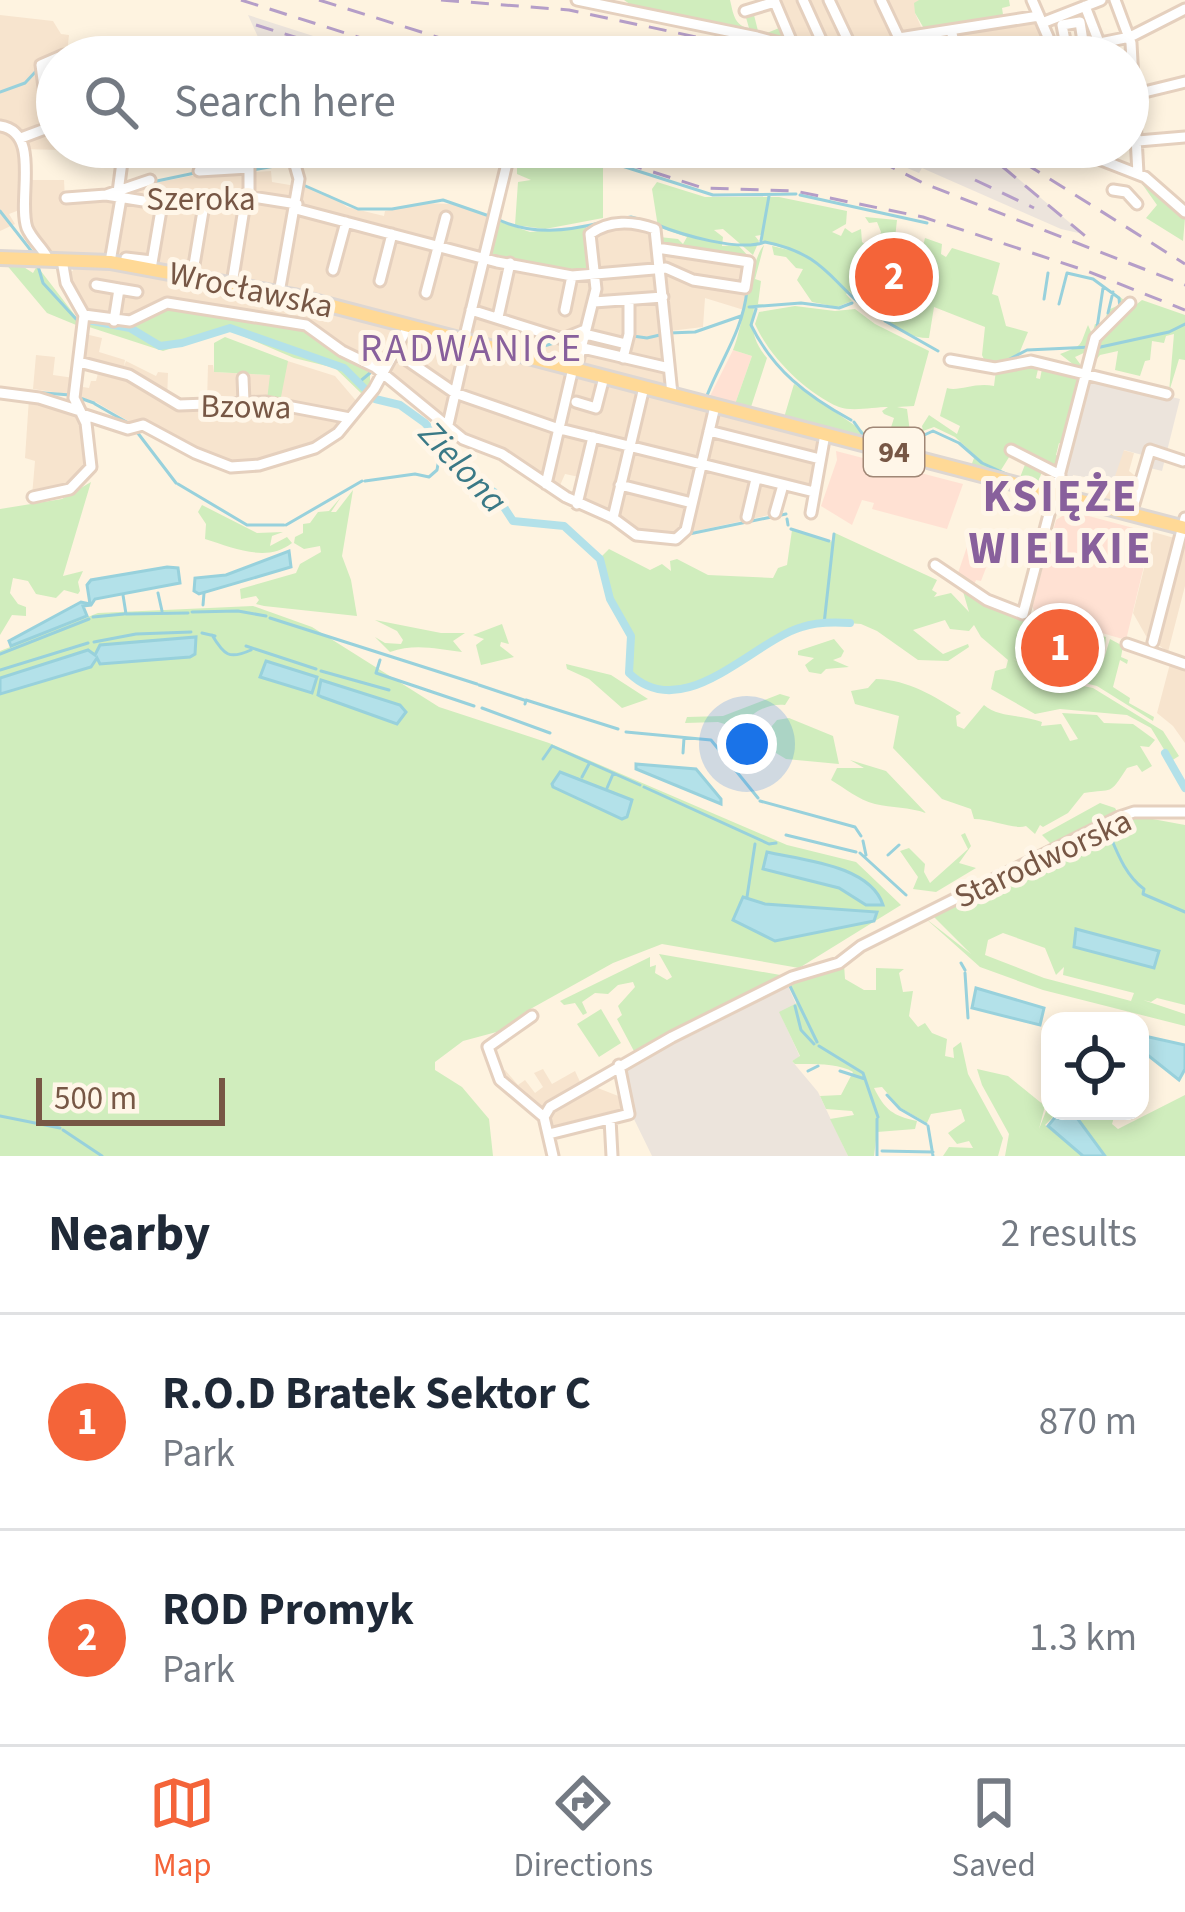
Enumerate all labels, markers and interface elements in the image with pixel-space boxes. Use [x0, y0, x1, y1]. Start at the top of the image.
search box [36, 36, 1149, 168]
icon: search [78, 69, 144, 135]
text: Search here [174, 70, 396, 134]
street label: Szeroka [146, 176, 256, 223]
pin: 2 [855, 232, 933, 322]
street label: Wrocławska [165, 250, 337, 330]
district label: RADWANICE [360, 321, 584, 377]
street label: Bzowa [200, 383, 292, 431]
water label: Zielona [406, 409, 519, 525]
road number: 94 [864, 428, 924, 476]
district label: KSIĘŻE WIELKIE [969, 465, 1153, 581]
pin: 1 [1021, 603, 1099, 693]
your location [717, 714, 777, 774]
street label: Starodworska [947, 797, 1139, 921]
map controls [1041, 1012, 1149, 1120]
button: locate [1041, 1012, 1149, 1120]
scale bar [36, 1072, 225, 1125]
text: 500 m [54, 1075, 137, 1122]
text: Nearby [48, 1198, 210, 1270]
text: 2 results [1001, 1206, 1137, 1262]
text: R.O.D Bratek Sektor C [162, 1362, 591, 1426]
text: 1 [77, 1394, 97, 1450]
text: 870 m [1039, 1394, 1137, 1450]
text: Park [162, 1426, 235, 1482]
text: ROD Promyk [162, 1578, 414, 1642]
text: 2 [77, 1610, 97, 1666]
text: 1.3 km [1029, 1610, 1137, 1666]
text: Park [162, 1642, 235, 1698]
tab: Map [149, 1770, 215, 1889]
tab: Directions [514, 1770, 653, 1889]
tab: Saved [952, 1770, 1036, 1889]

